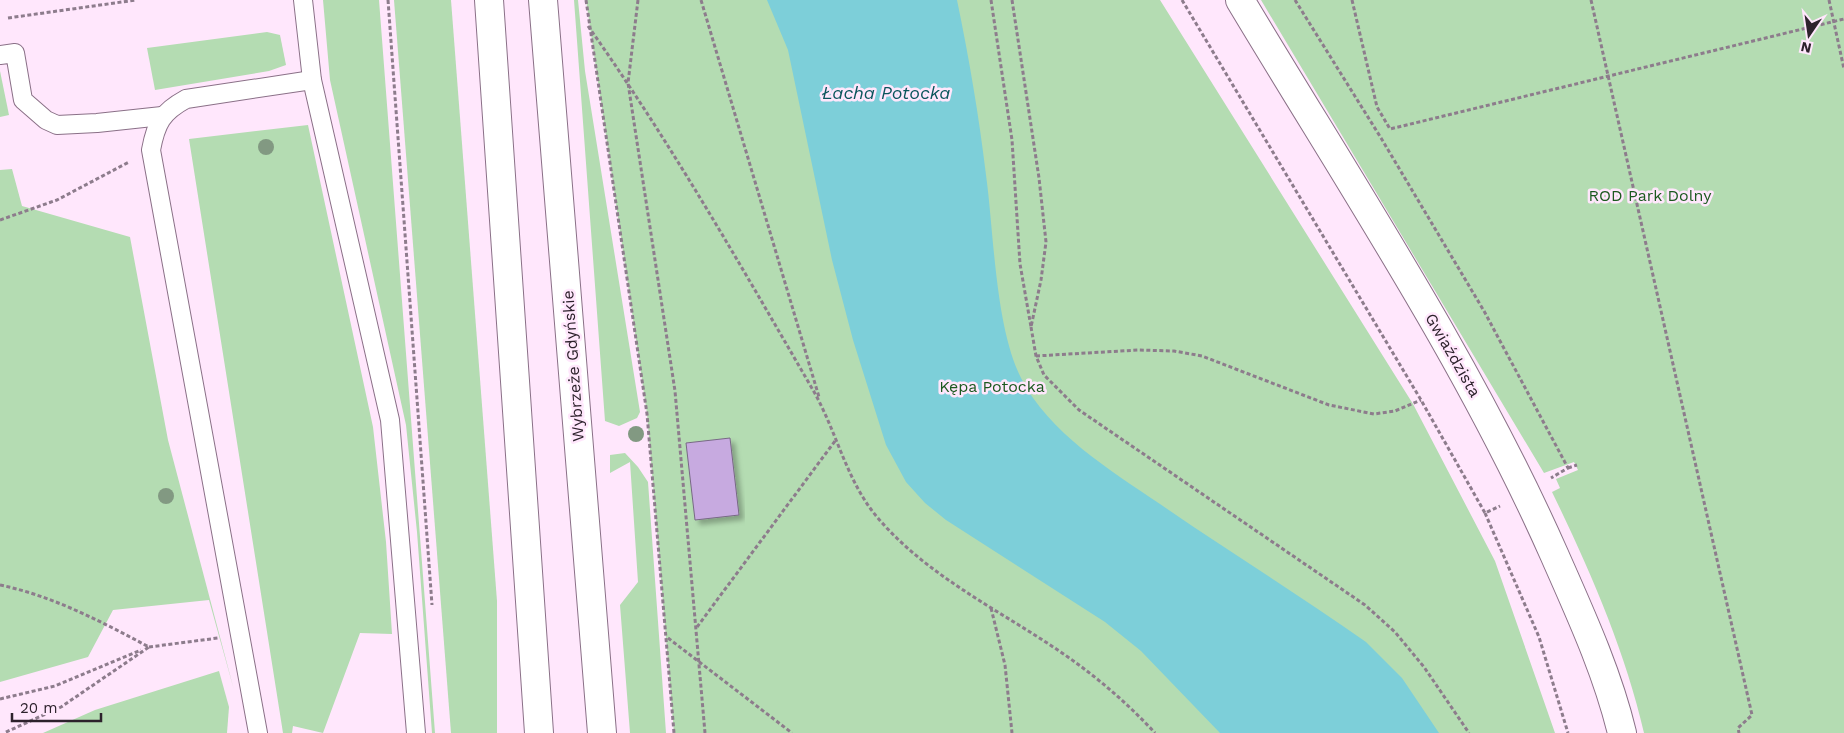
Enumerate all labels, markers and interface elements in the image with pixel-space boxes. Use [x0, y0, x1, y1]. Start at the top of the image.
north arrow [1784, 10, 1834, 60]
text: N [1799, 39, 1813, 57]
water label: Łacha Potocka [822, 82, 950, 103]
park label: ROD Park Dolny [1589, 186, 1712, 205]
street label: Wybrzeże Gdyńskie [558, 290, 588, 442]
street label: Gwiaździsta [1421, 310, 1485, 400]
park label: Kępa Potocka [939, 377, 1045, 396]
scale bar [12, 690, 101, 722]
text: 20 m [20, 699, 58, 717]

